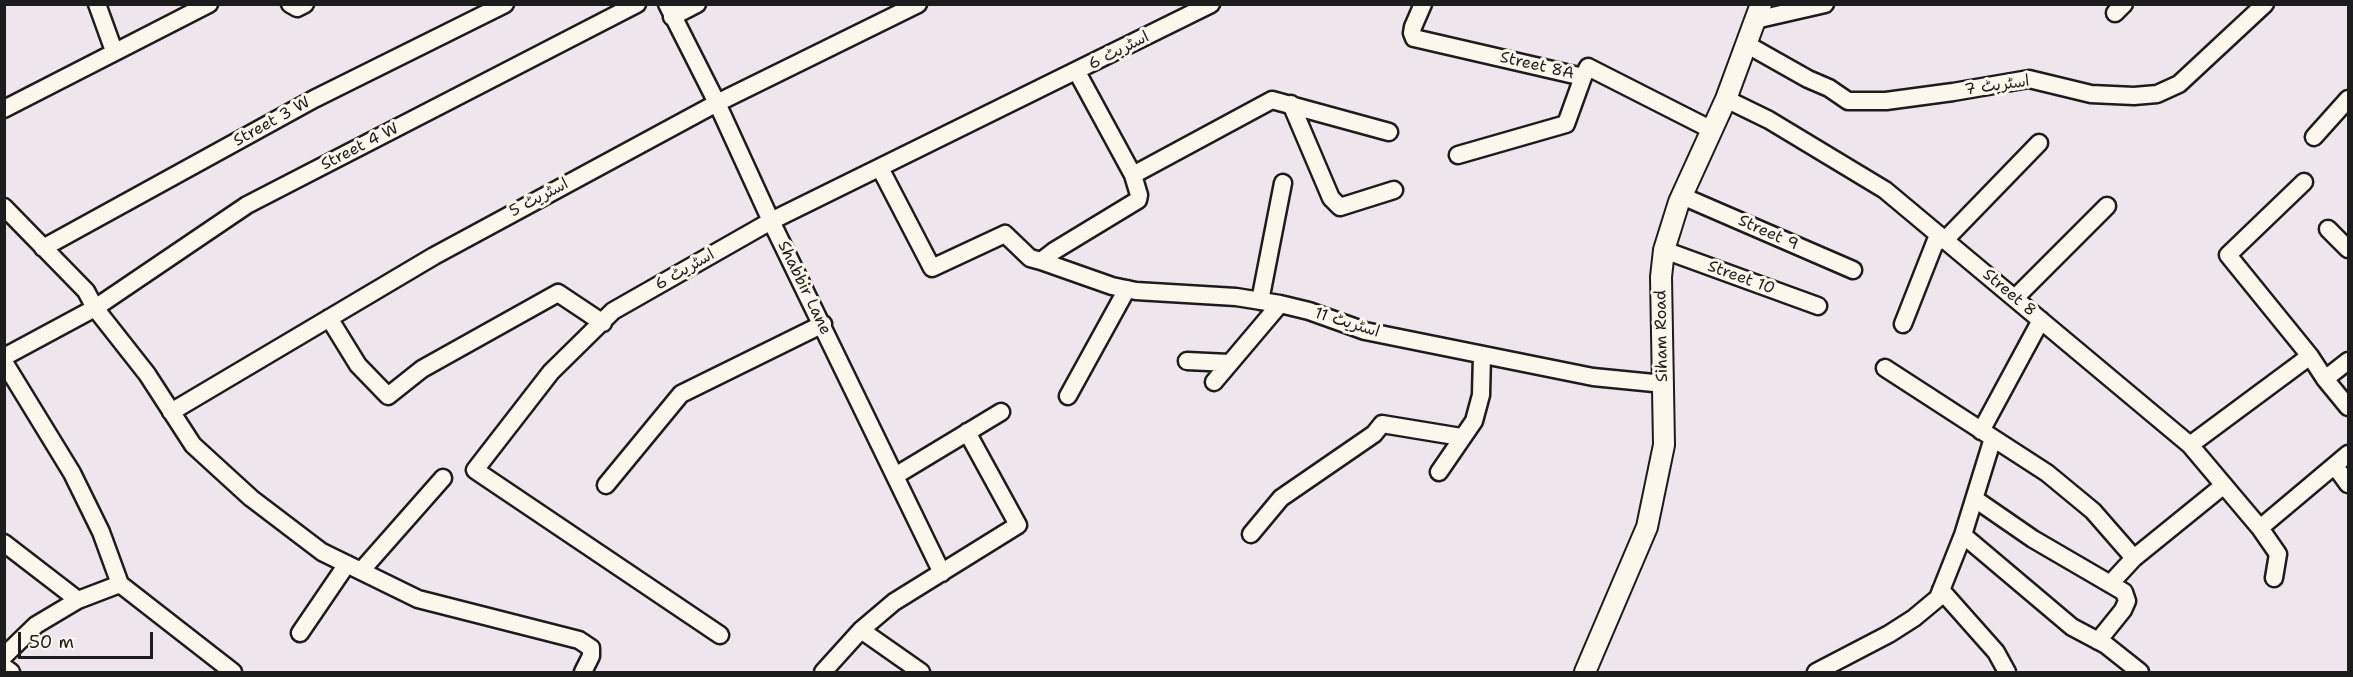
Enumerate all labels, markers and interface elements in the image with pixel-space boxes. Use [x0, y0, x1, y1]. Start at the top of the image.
street label: اسٹریٹ 6 [1085, 28, 1153, 74]
street label: Street 8A [1498, 48, 1576, 84]
street label: اسٹریٹ 7 [1963, 72, 2031, 100]
street label: Street 3 W [230, 93, 314, 151]
street label: Street 4 W [318, 119, 402, 175]
street label: اسٹریٹ 5 [506, 174, 572, 222]
street label: Street 9 [1735, 211, 1801, 255]
street label: Shabbir Lane [773, 238, 835, 338]
street label: اسٹریٹ 6 [652, 245, 718, 295]
street label: Street 10 [1705, 257, 1777, 299]
street label: Street 8 [1978, 265, 2040, 321]
street label: Siham Road [1652, 290, 1672, 382]
street label: اسٹریٹ 11 [1312, 304, 1382, 342]
scale bar [21, 620, 156, 658]
text: 50 m [29, 630, 74, 654]

